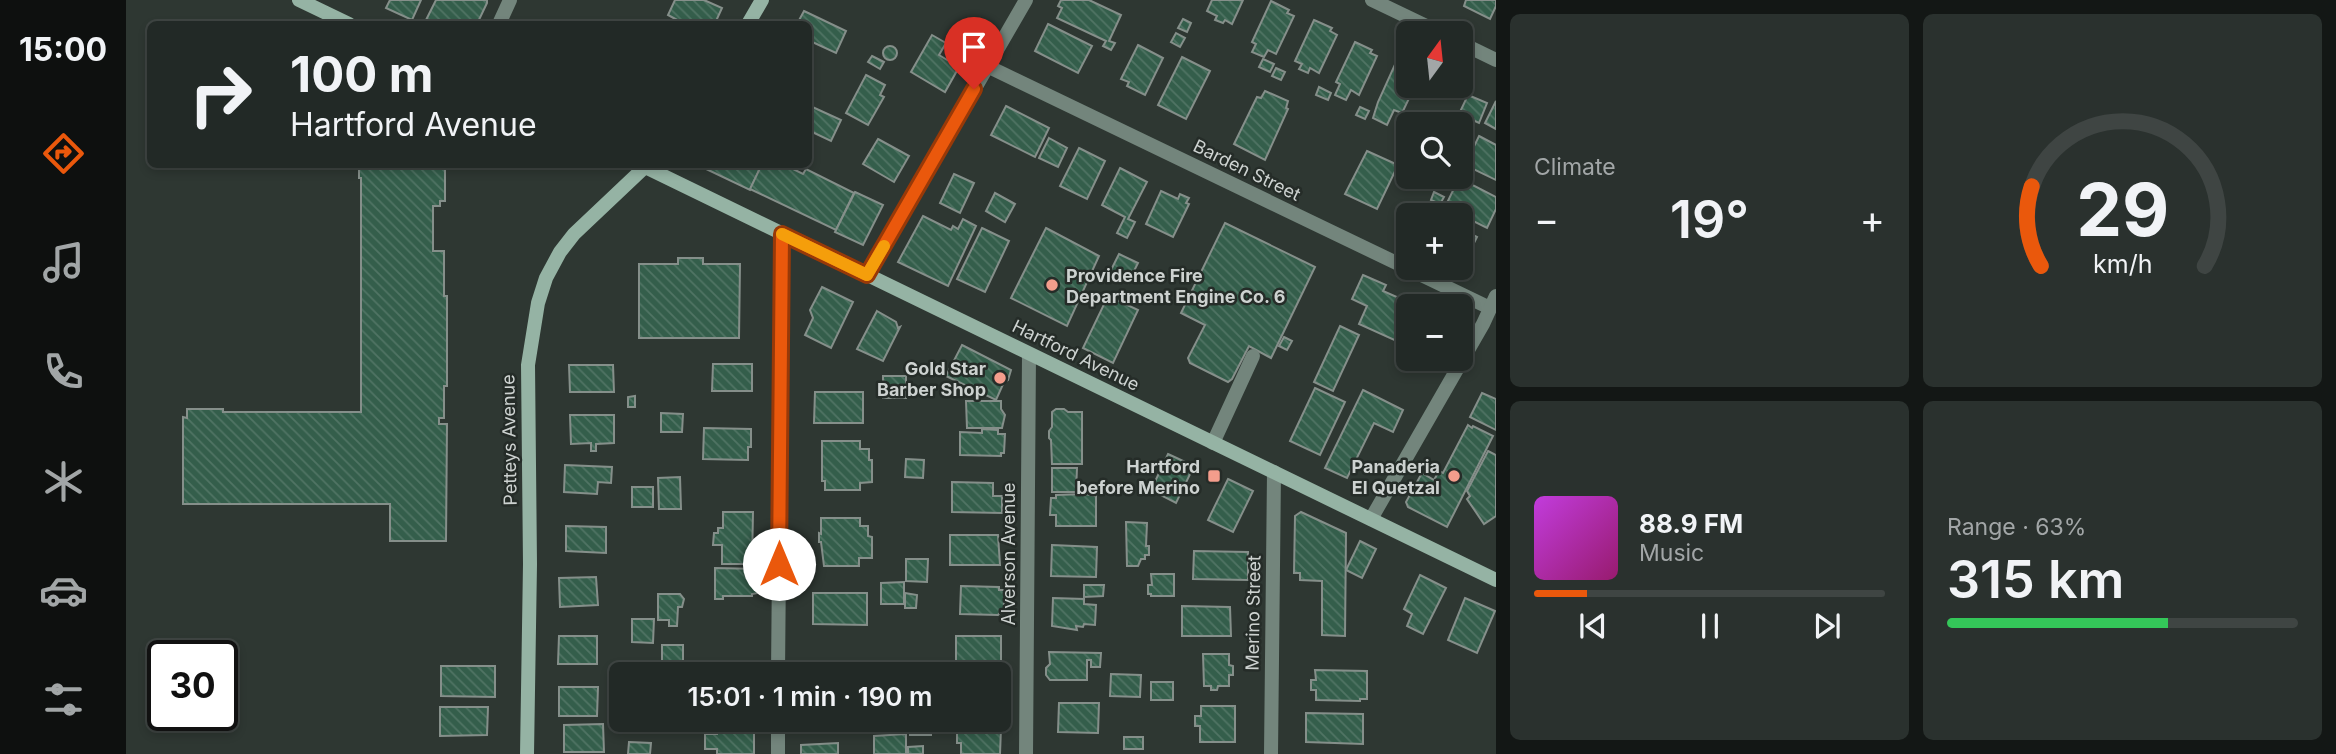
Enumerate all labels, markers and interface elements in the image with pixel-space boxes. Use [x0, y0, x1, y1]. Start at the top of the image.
pin [944, 17, 1004, 89]
north arrow [1396, 21, 1474, 98]
map controls [1396, 21, 1473, 371]
icon: arrive [955, 28, 993, 66]
text: 15:00 [19, 30, 107, 69]
text: 100 m [290, 45, 434, 104]
icon: right [175, 49, 266, 140]
text: Hartford Avenue [290, 105, 537, 144]
button: search [1396, 112, 1473, 189]
icon: directions [39, 129, 88, 178]
street label: Barden Street [1190, 135, 1304, 205]
text: Climate [1534, 153, 1616, 181]
text: 29 [2076, 166, 2169, 255]
text: 19° [1670, 188, 1749, 251]
text: − [1534, 196, 1559, 242]
text: + [1860, 196, 1885, 242]
button: + [1396, 203, 1473, 280]
icon: music [39, 238, 88, 287]
text: km/h [2093, 249, 2152, 279]
place label: Providence Fire Department Engine Co. 6 [1066, 265, 1286, 307]
marker: Providence Fire Department Engine Co. 6 [1044, 277, 1060, 293]
button: − [1396, 294, 1473, 371]
street label: Hartford Avenue [1009, 315, 1143, 395]
icon: phone [39, 347, 88, 396]
place label: Gold Star Barber Shop [877, 358, 986, 400]
marker: Gold Star Barber Shop [992, 370, 1008, 386]
street label: Petteys Avenue [497, 374, 521, 506]
place label: Hartford before Merino [1076, 456, 1200, 498]
place label: Panaderia El Quetzal [1352, 456, 1440, 498]
icon: climate [39, 457, 88, 506]
marker: Hartford before Merino [1206, 468, 1222, 484]
marker: Panaderia El Quetzal [1446, 468, 1462, 484]
street label: Alverson Avenue [998, 482, 1019, 626]
text: 88.9 FM [1639, 508, 1743, 539]
text: Range · 63% [1947, 513, 2086, 541]
position arrow [742, 527, 816, 601]
text: Music [1639, 539, 1704, 567]
text: 315 km [1947, 548, 2124, 611]
street label: Merino Street [1241, 555, 1265, 671]
icon: car [39, 566, 88, 615]
icon: previous [1574, 607, 1612, 645]
icon: pause [1691, 607, 1729, 645]
icon: next [1808, 607, 1846, 645]
speed limit sign: 30 [147, 640, 238, 731]
icon: filters [39, 675, 88, 724]
text: 15:01 · 1 min · 190 m [688, 681, 932, 712]

